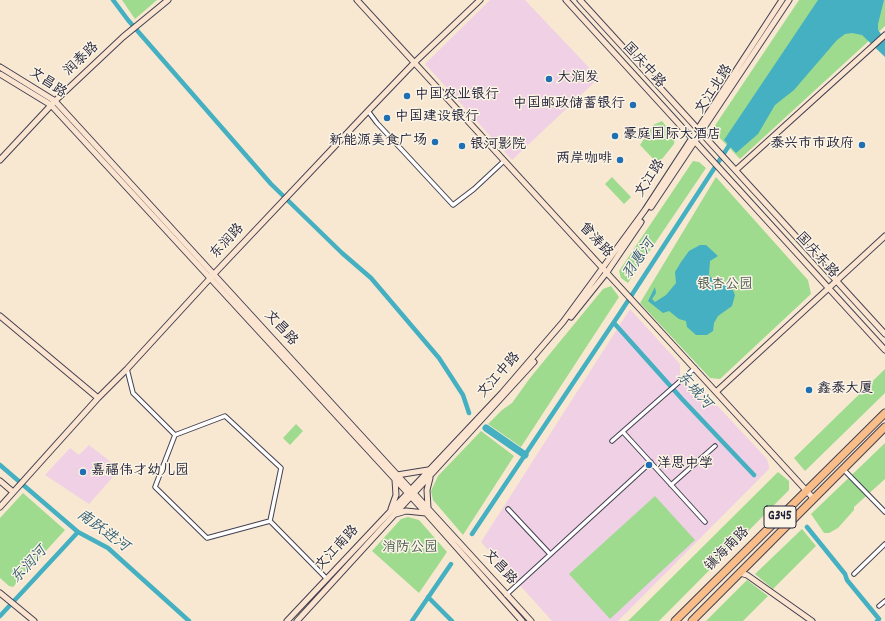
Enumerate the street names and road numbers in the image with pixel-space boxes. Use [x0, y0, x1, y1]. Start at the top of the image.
street label: 润泰路 [61, 40, 103, 80]
street label: 国庆中路 [618, 40, 668, 92]
street label: 文江北路 [693, 62, 737, 118]
street label: 文昌路 [25, 65, 69, 103]
street label: 文江路 [633, 157, 669, 201]
street label: 曾涛路 [575, 220, 615, 262]
street label: 东润路 [208, 221, 248, 263]
street label: 国庆东路 [791, 230, 841, 282]
street label: 文昌路 [260, 308, 300, 350]
street label: 文江中路 [475, 350, 525, 402]
road number: G345 [764, 506, 796, 528]
street label: 文江南路 [313, 523, 363, 575]
street label: 镇海南路 [702, 524, 754, 576]
street label: 文昌路 [479, 547, 519, 589]

